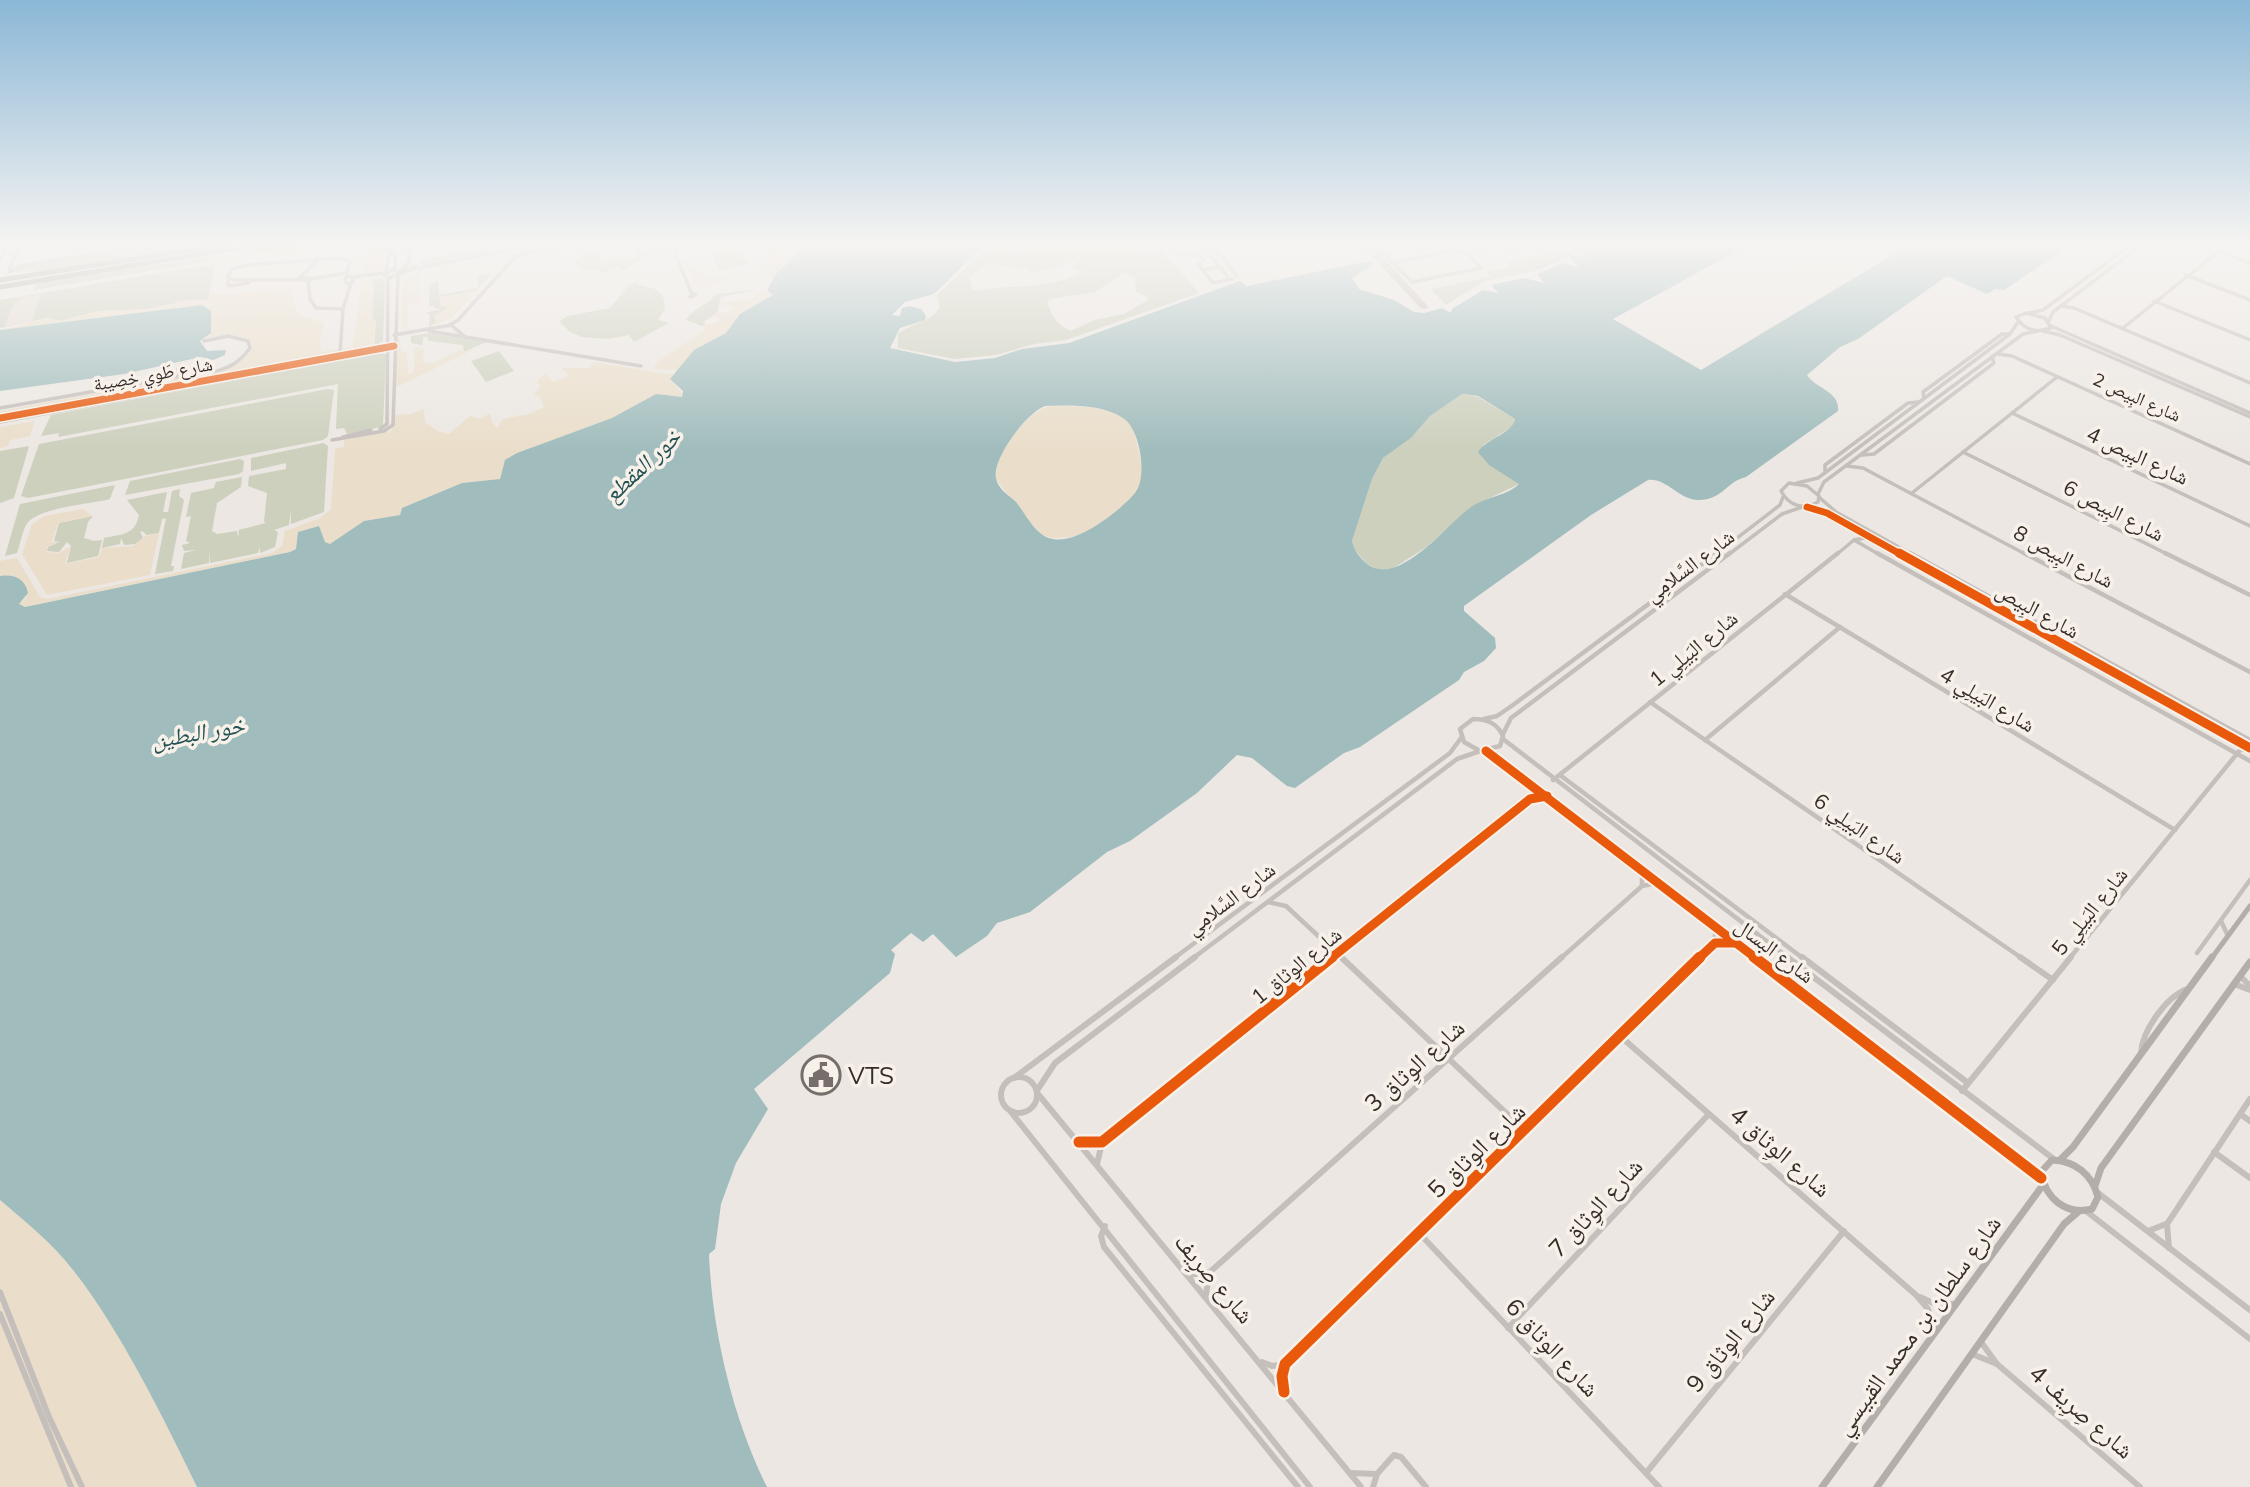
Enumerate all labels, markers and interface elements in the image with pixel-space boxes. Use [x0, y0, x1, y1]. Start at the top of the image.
street label: شارع طَوِي خِصِيبة [92, 352, 215, 399]
street label: شارع البِيص 2 [2089, 367, 2185, 428]
street label: شارع البِيص 4 [2081, 420, 2193, 493]
water label: خور المقطع [598, 422, 687, 509]
street label: شارع البِيص 6 [2058, 474, 2169, 549]
street label: شارع البِيص 8 [2008, 519, 2119, 596]
street label: شارع السَّلامِي [1639, 523, 1742, 611]
street label: شارع البِيص [1990, 576, 2084, 646]
street label: شارع البَيلِي 1 [1644, 604, 1745, 695]
street label: شارع البَيلِي 4 [1934, 661, 2040, 741]
water label: خور البطين [149, 710, 247, 755]
street label: شارع البَيلِي 6 [1807, 787, 1911, 873]
street label: شارع السَّلامِي [1180, 856, 1283, 944]
street label: شارع البَيلِي 5 [2045, 862, 2136, 963]
street label: شارع البسال [1730, 912, 1820, 989]
street label: شارع الوِثاق 1 [1246, 921, 1349, 1012]
street label: شارع الوِثاق 3 [1358, 1012, 1472, 1120]
public building icon: VTS [800, 1054, 842, 1096]
place label: VTS [848, 1060, 894, 1090]
street label: شارع الوِثاق 5 [1421, 1096, 1533, 1206]
street label: شارع الوِثاق 4 [1722, 1099, 1838, 1206]
street label: شارع الوِثاق 7 [1542, 1151, 1651, 1265]
street label: شارع سلطان بن محمد القبيسي [1827, 1209, 2011, 1444]
street label: شارع صِرِيف [1166, 1227, 1261, 1331]
street label: شارع الوِثاق 9 [1679, 1282, 1783, 1400]
street label: شارع الوِثاق 6 [1497, 1291, 1606, 1405]
street label: شارع صِرِيف 4 [2021, 1357, 2141, 1467]

